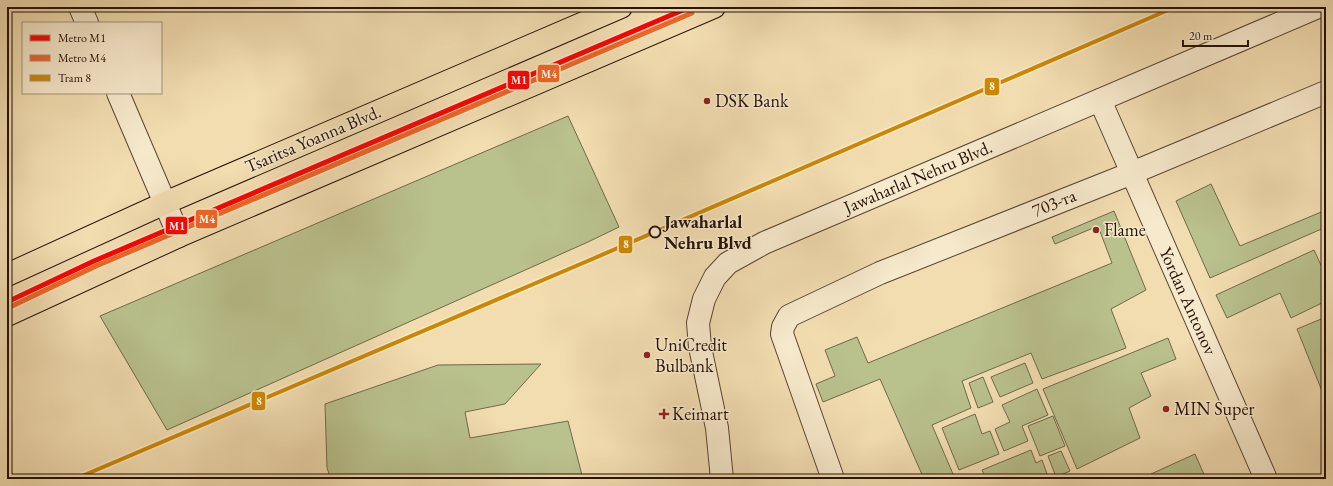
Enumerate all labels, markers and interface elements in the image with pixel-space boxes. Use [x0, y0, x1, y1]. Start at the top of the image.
legend [22, 22, 162, 94]
scale bar [1183, 22, 1248, 48]
text: 20 m [1189, 28, 1213, 44]
text: Metro M1 [58, 30, 106, 46]
text: Metro M4 [58, 50, 106, 66]
line badge: M4 [537, 64, 560, 83]
text: M4 [541, 67, 557, 81]
text: Tram 8 [58, 70, 91, 86]
line badge: M1 [507, 70, 530, 90]
text: M1 [511, 73, 527, 87]
line badge: 8 [984, 77, 1000, 96]
text: 8 [989, 79, 995, 93]
place label: DSK Bank [715, 89, 789, 112]
marker: DSK Bank [702, 96, 712, 106]
street label: Tsaritsa Yoanna Blvd. [241, 100, 384, 178]
street label: Jawaharlal Nehru Blvd. [838, 135, 996, 219]
street label: 703-та [1028, 183, 1080, 222]
line badge: M4 [195, 209, 218, 229]
place label: Jawaharlal Nehru Blvd [662, 210, 752, 254]
text: M4 [199, 212, 215, 226]
line badge: M1 [165, 216, 188, 235]
place label: Flame [1104, 218, 1146, 241]
text: M1 [169, 219, 185, 233]
marker: Jawaharlal Nehru Blvd [648, 225, 662, 239]
marker: Flame [1091, 225, 1101, 235]
line badge: 8 [618, 235, 633, 254]
text: 8 [623, 237, 629, 251]
street label: Yordan Antonov [1154, 243, 1222, 358]
place label: UniCredit Bulbank [655, 333, 727, 377]
marker: UniCredit Bulbank [642, 350, 652, 360]
line badge: 8 [251, 391, 266, 411]
text: 8 [256, 394, 262, 408]
place label: MIN Super [1174, 397, 1254, 420]
place label: Keimart [672, 402, 729, 425]
marker: MIN Super [1161, 404, 1171, 414]
marker: Keimart [659, 409, 669, 419]

